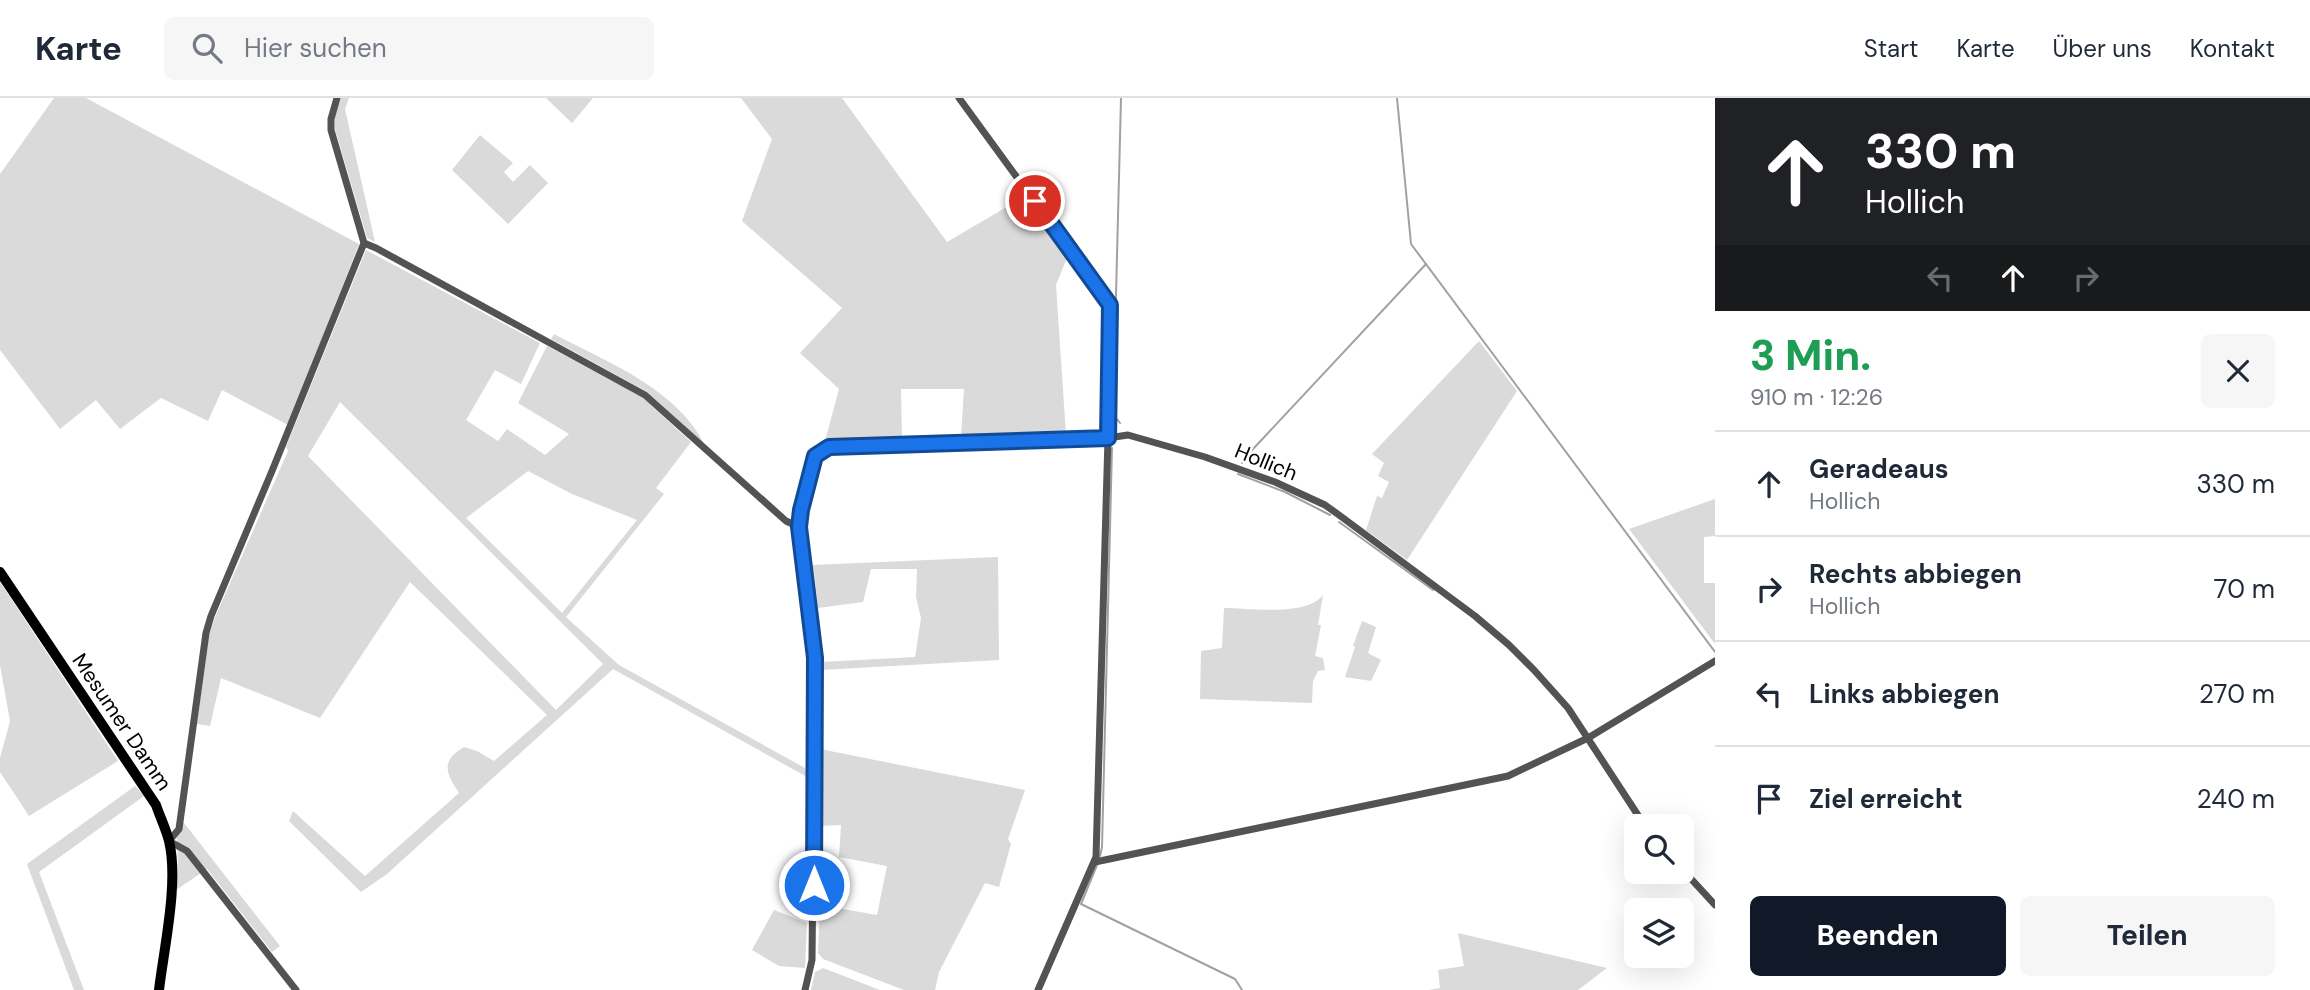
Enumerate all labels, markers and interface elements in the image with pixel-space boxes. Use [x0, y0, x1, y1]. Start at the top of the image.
search box [164, 17, 654, 80]
text: Karte [35, 27, 122, 70]
icon: search [188, 29, 226, 67]
text: Hier suchen [244, 31, 387, 65]
text: Start [1864, 33, 1918, 64]
text: Karte [1956, 33, 2015, 64]
text: Über uns [2053, 33, 2152, 64]
text: Kontakt [2190, 33, 2275, 64]
text: 330 m [1865, 119, 2016, 183]
icon: ahead [1750, 126, 1841, 217]
pin [1005, 171, 1065, 231]
text: Hollich [1865, 181, 1964, 223]
icon: arrive [1016, 182, 1054, 220]
icon: left [1921, 259, 1959, 297]
icon: ahead [1994, 259, 2032, 297]
icon: right [2067, 259, 2105, 297]
text: 3 Min. [1750, 328, 1871, 383]
button: close [2201, 334, 2275, 408]
text: 910 m · 12:26 [1750, 382, 1883, 412]
street label: Hollich [1231, 437, 1301, 487]
text: Geradeaus [1809, 452, 1949, 486]
icon: ahead [1750, 465, 1788, 503]
text: 330 m [2196, 467, 2275, 501]
text: Hollich [1809, 486, 1880, 516]
text: Rechts abbiegen [1809, 557, 2022, 591]
icon: right [1750, 570, 1788, 608]
text: 70 m [2214, 572, 2275, 606]
text: Hollich [1809, 591, 1880, 621]
street label: Mesumer Damm [66, 648, 178, 796]
icon: left [1750, 675, 1788, 713]
text: Links abbiegen [1809, 677, 1999, 711]
text: 270 m [2199, 677, 2275, 711]
icon: arrive [1750, 780, 1788, 818]
text: Ziel erreicht [1809, 782, 1962, 816]
text: 240 m [2197, 782, 2275, 816]
map controls [1624, 814, 1694, 968]
button: search [1624, 814, 1694, 884]
position arrow [777, 848, 851, 922]
button: Beenden [1750, 896, 2006, 976]
button: Teilen [2020, 896, 2275, 976]
button: layers [1624, 898, 1694, 968]

